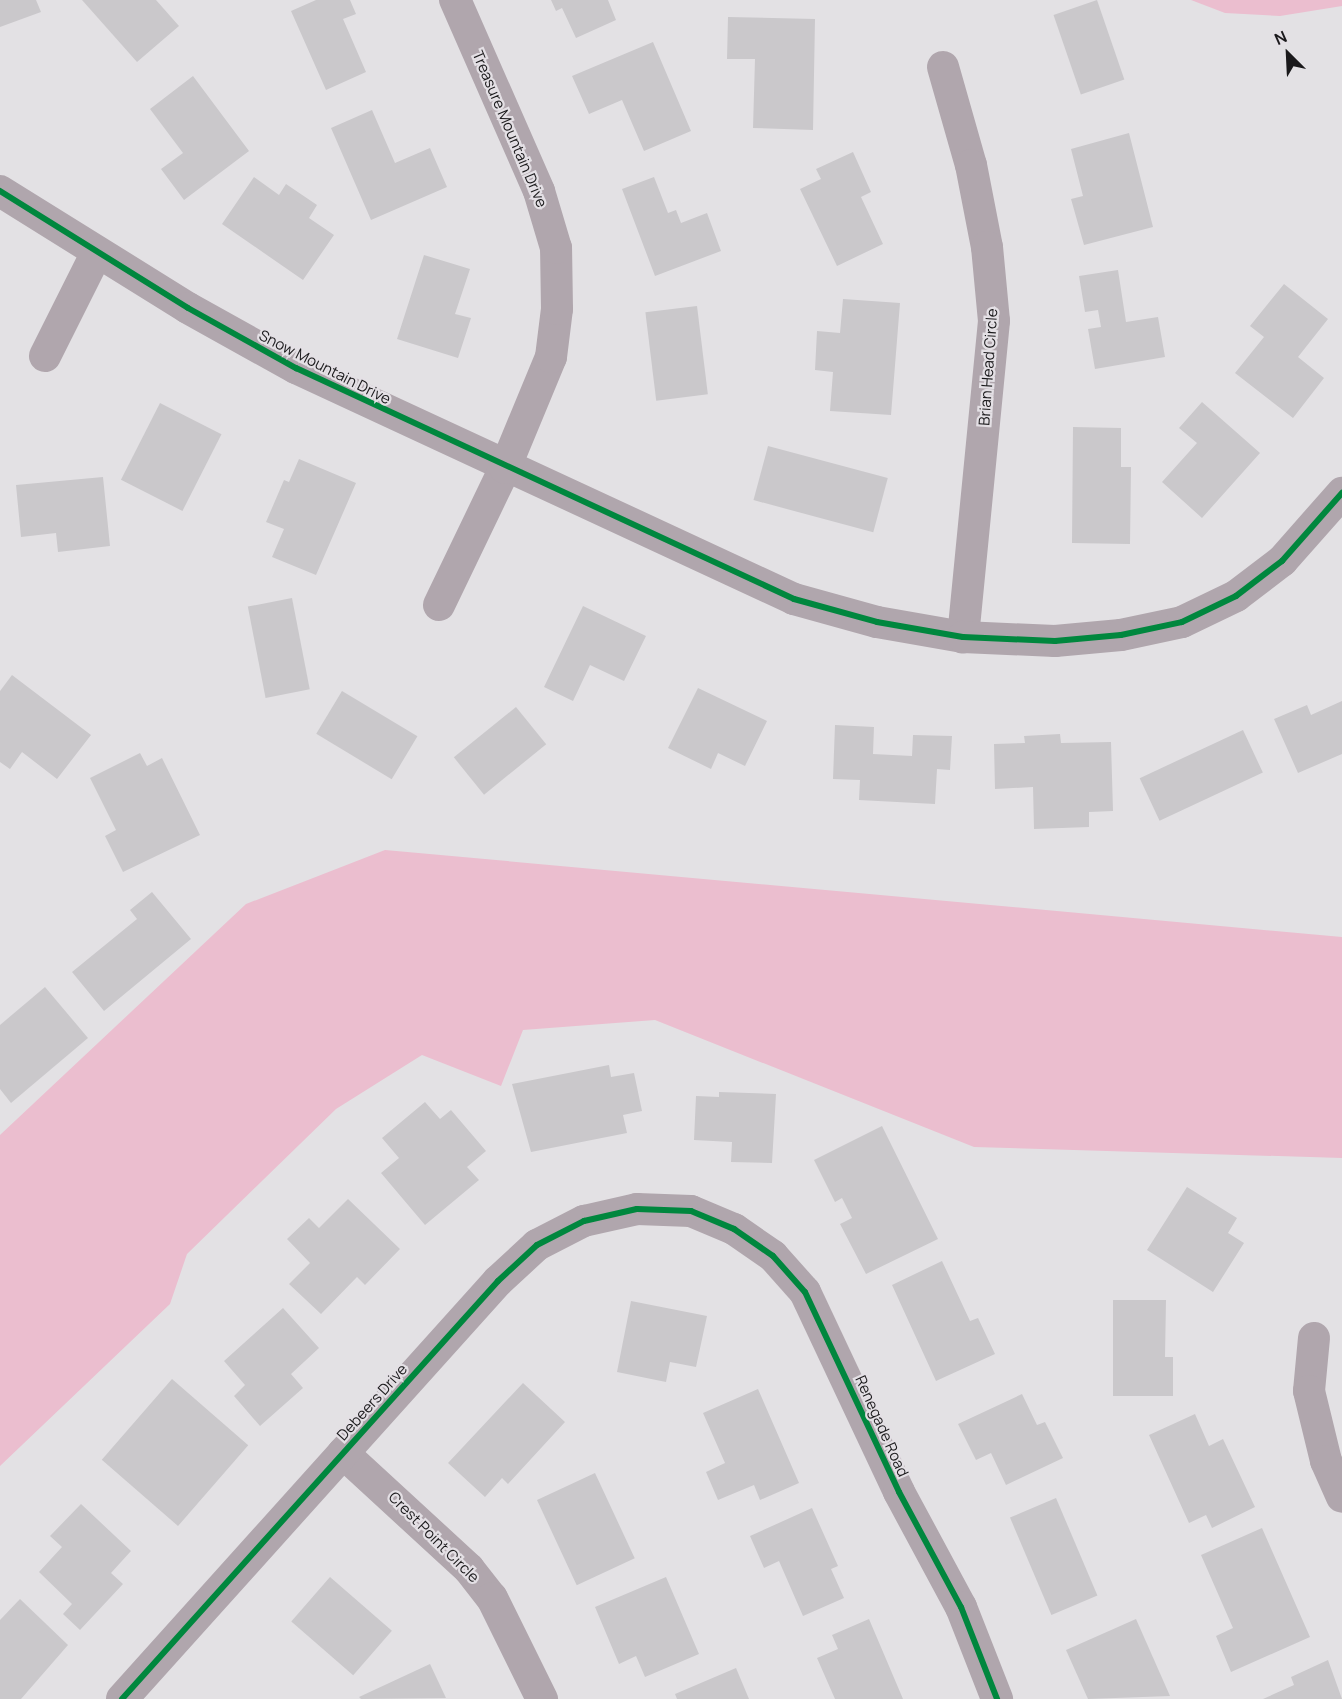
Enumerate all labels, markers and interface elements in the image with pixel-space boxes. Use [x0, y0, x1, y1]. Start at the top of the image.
north arrow [1258, 24, 1318, 84]
text: N [1271, 25, 1290, 50]
street label: Treasure Mountain Drive [469, 48, 551, 210]
street label: Brian Head Circle [975, 308, 1001, 426]
street label: Snow Mountain Drive [256, 326, 394, 408]
street label: Debeers Drive [333, 1360, 411, 1444]
street label: Renegade Road [852, 1373, 912, 1479]
street label: Crest Point Circle [385, 1488, 483, 1586]

